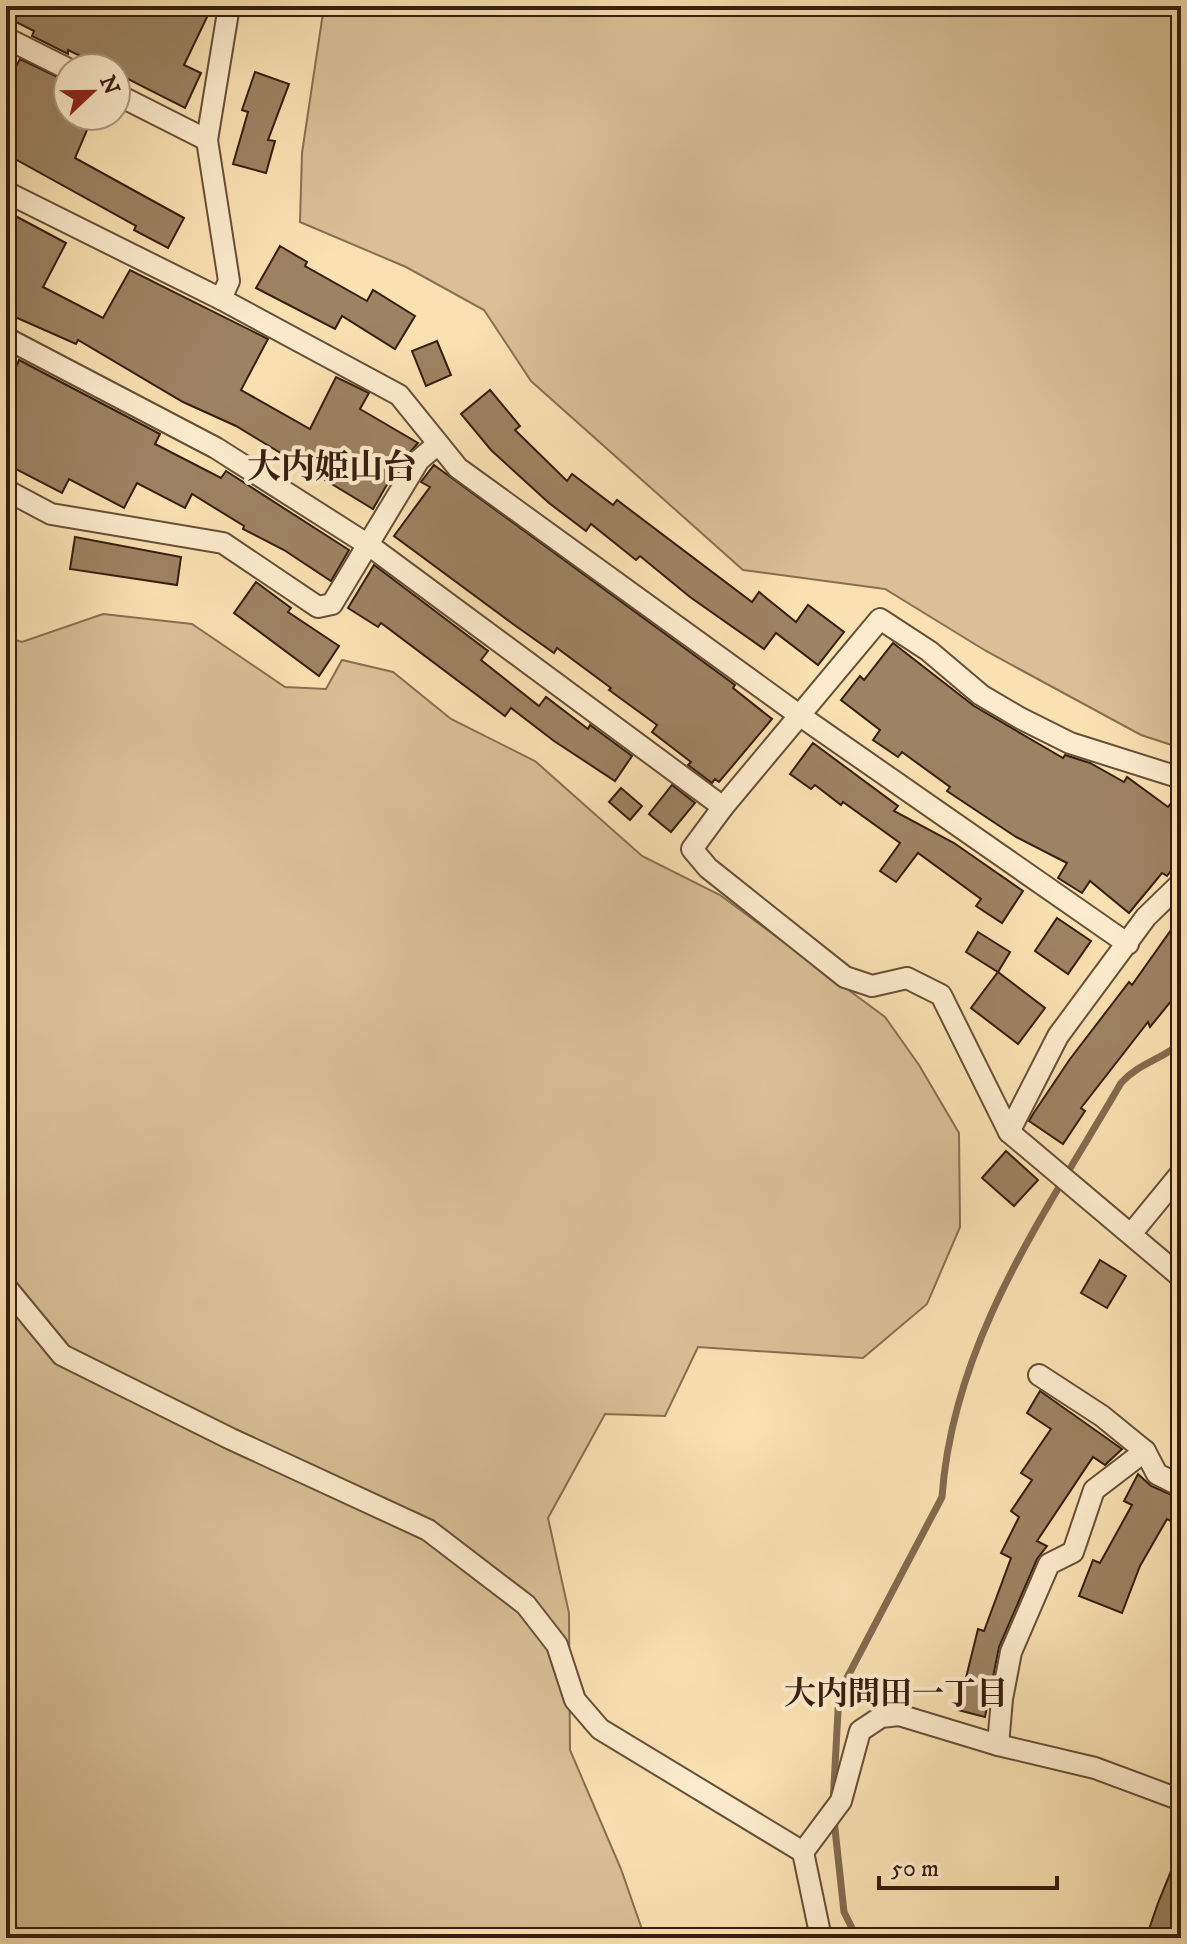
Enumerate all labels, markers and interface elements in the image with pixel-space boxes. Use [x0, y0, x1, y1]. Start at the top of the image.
north arrow [52, 52, 132, 132]
text: N [93, 72, 125, 99]
district label: 大内姫山台 [247, 447, 417, 489]
district label: 大内問田一丁目 [784, 1675, 1008, 1715]
scale bar [879, 1840, 1057, 1890]
text: 50 m [891, 1854, 939, 1884]

